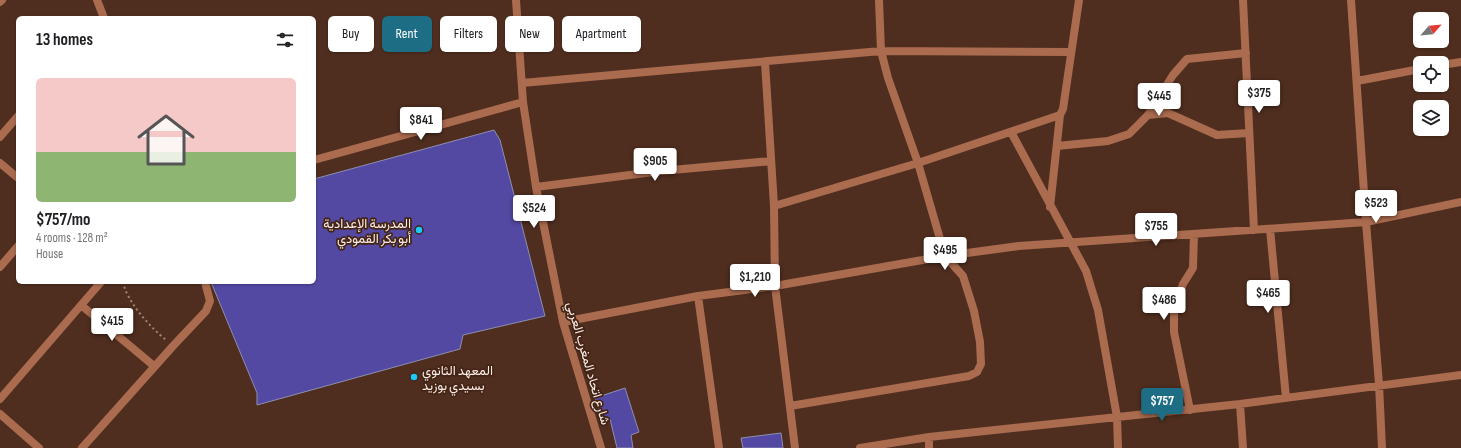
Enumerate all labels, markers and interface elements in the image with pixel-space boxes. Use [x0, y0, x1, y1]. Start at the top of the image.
north arrow [1413, 12, 1449, 48]
map controls [1413, 12, 1449, 136]
chip: Buy [328, 16, 374, 52]
chip: Rent [382, 16, 432, 52]
chip: Filters [440, 16, 497, 52]
chip: New [505, 16, 554, 52]
chip: Apartment [562, 16, 641, 52]
icon: filters [274, 29, 296, 51]
text: 13 homes [36, 30, 93, 50]
button: locate [1413, 56, 1449, 92]
pin: $375 [1235, 80, 1283, 114]
pin: $445 [1135, 83, 1183, 117]
text: $375 [1247, 85, 1271, 101]
text: $445 [1147, 88, 1171, 104]
button: layers [1413, 100, 1449, 136]
icon: home [130, 104, 202, 176]
pin: $841 [397, 107, 445, 141]
text: $841 [409, 112, 433, 128]
pin: $905 [631, 148, 679, 182]
text: $905 [643, 153, 667, 169]
pin: $523 [1352, 190, 1400, 224]
pin: $524 [510, 195, 558, 229]
text: $523 [1364, 195, 1388, 211]
text: $524 [522, 200, 546, 216]
text: $757/mo [36, 210, 91, 230]
pin: $755 [1132, 213, 1180, 247]
place label: المدرسة الإعدادية أبو بكر القمودي [323, 216, 411, 249]
text: $755 [1144, 218, 1168, 234]
marker: المدرسة الإعدادية أبو بكر القمودي [414, 225, 424, 235]
text: 4 rooms · 128 m² [36, 230, 108, 246]
pin: $495 [921, 237, 969, 271]
text: $495 [933, 242, 957, 258]
text: House [36, 246, 63, 262]
pin: $1,210 [722, 264, 788, 298]
text: $1,210 [739, 269, 771, 285]
pin: $465 [1244, 280, 1292, 314]
text: $465 [1256, 285, 1280, 301]
pin: $486 [1140, 287, 1188, 321]
text: $486 [1152, 292, 1176, 308]
street label: شارع اتحاد المغرب العربي [561, 300, 613, 427]
pin: $415 [88, 308, 136, 342]
text: $415 [100, 313, 124, 329]
place label: المعهد الثانوي بسيدي بوزيد [422, 363, 493, 396]
marker: المعهد الثانوي بسيدي بوزيد [409, 372, 419, 382]
pin: $757 [1138, 388, 1186, 422]
text: $757 [1150, 393, 1174, 409]

